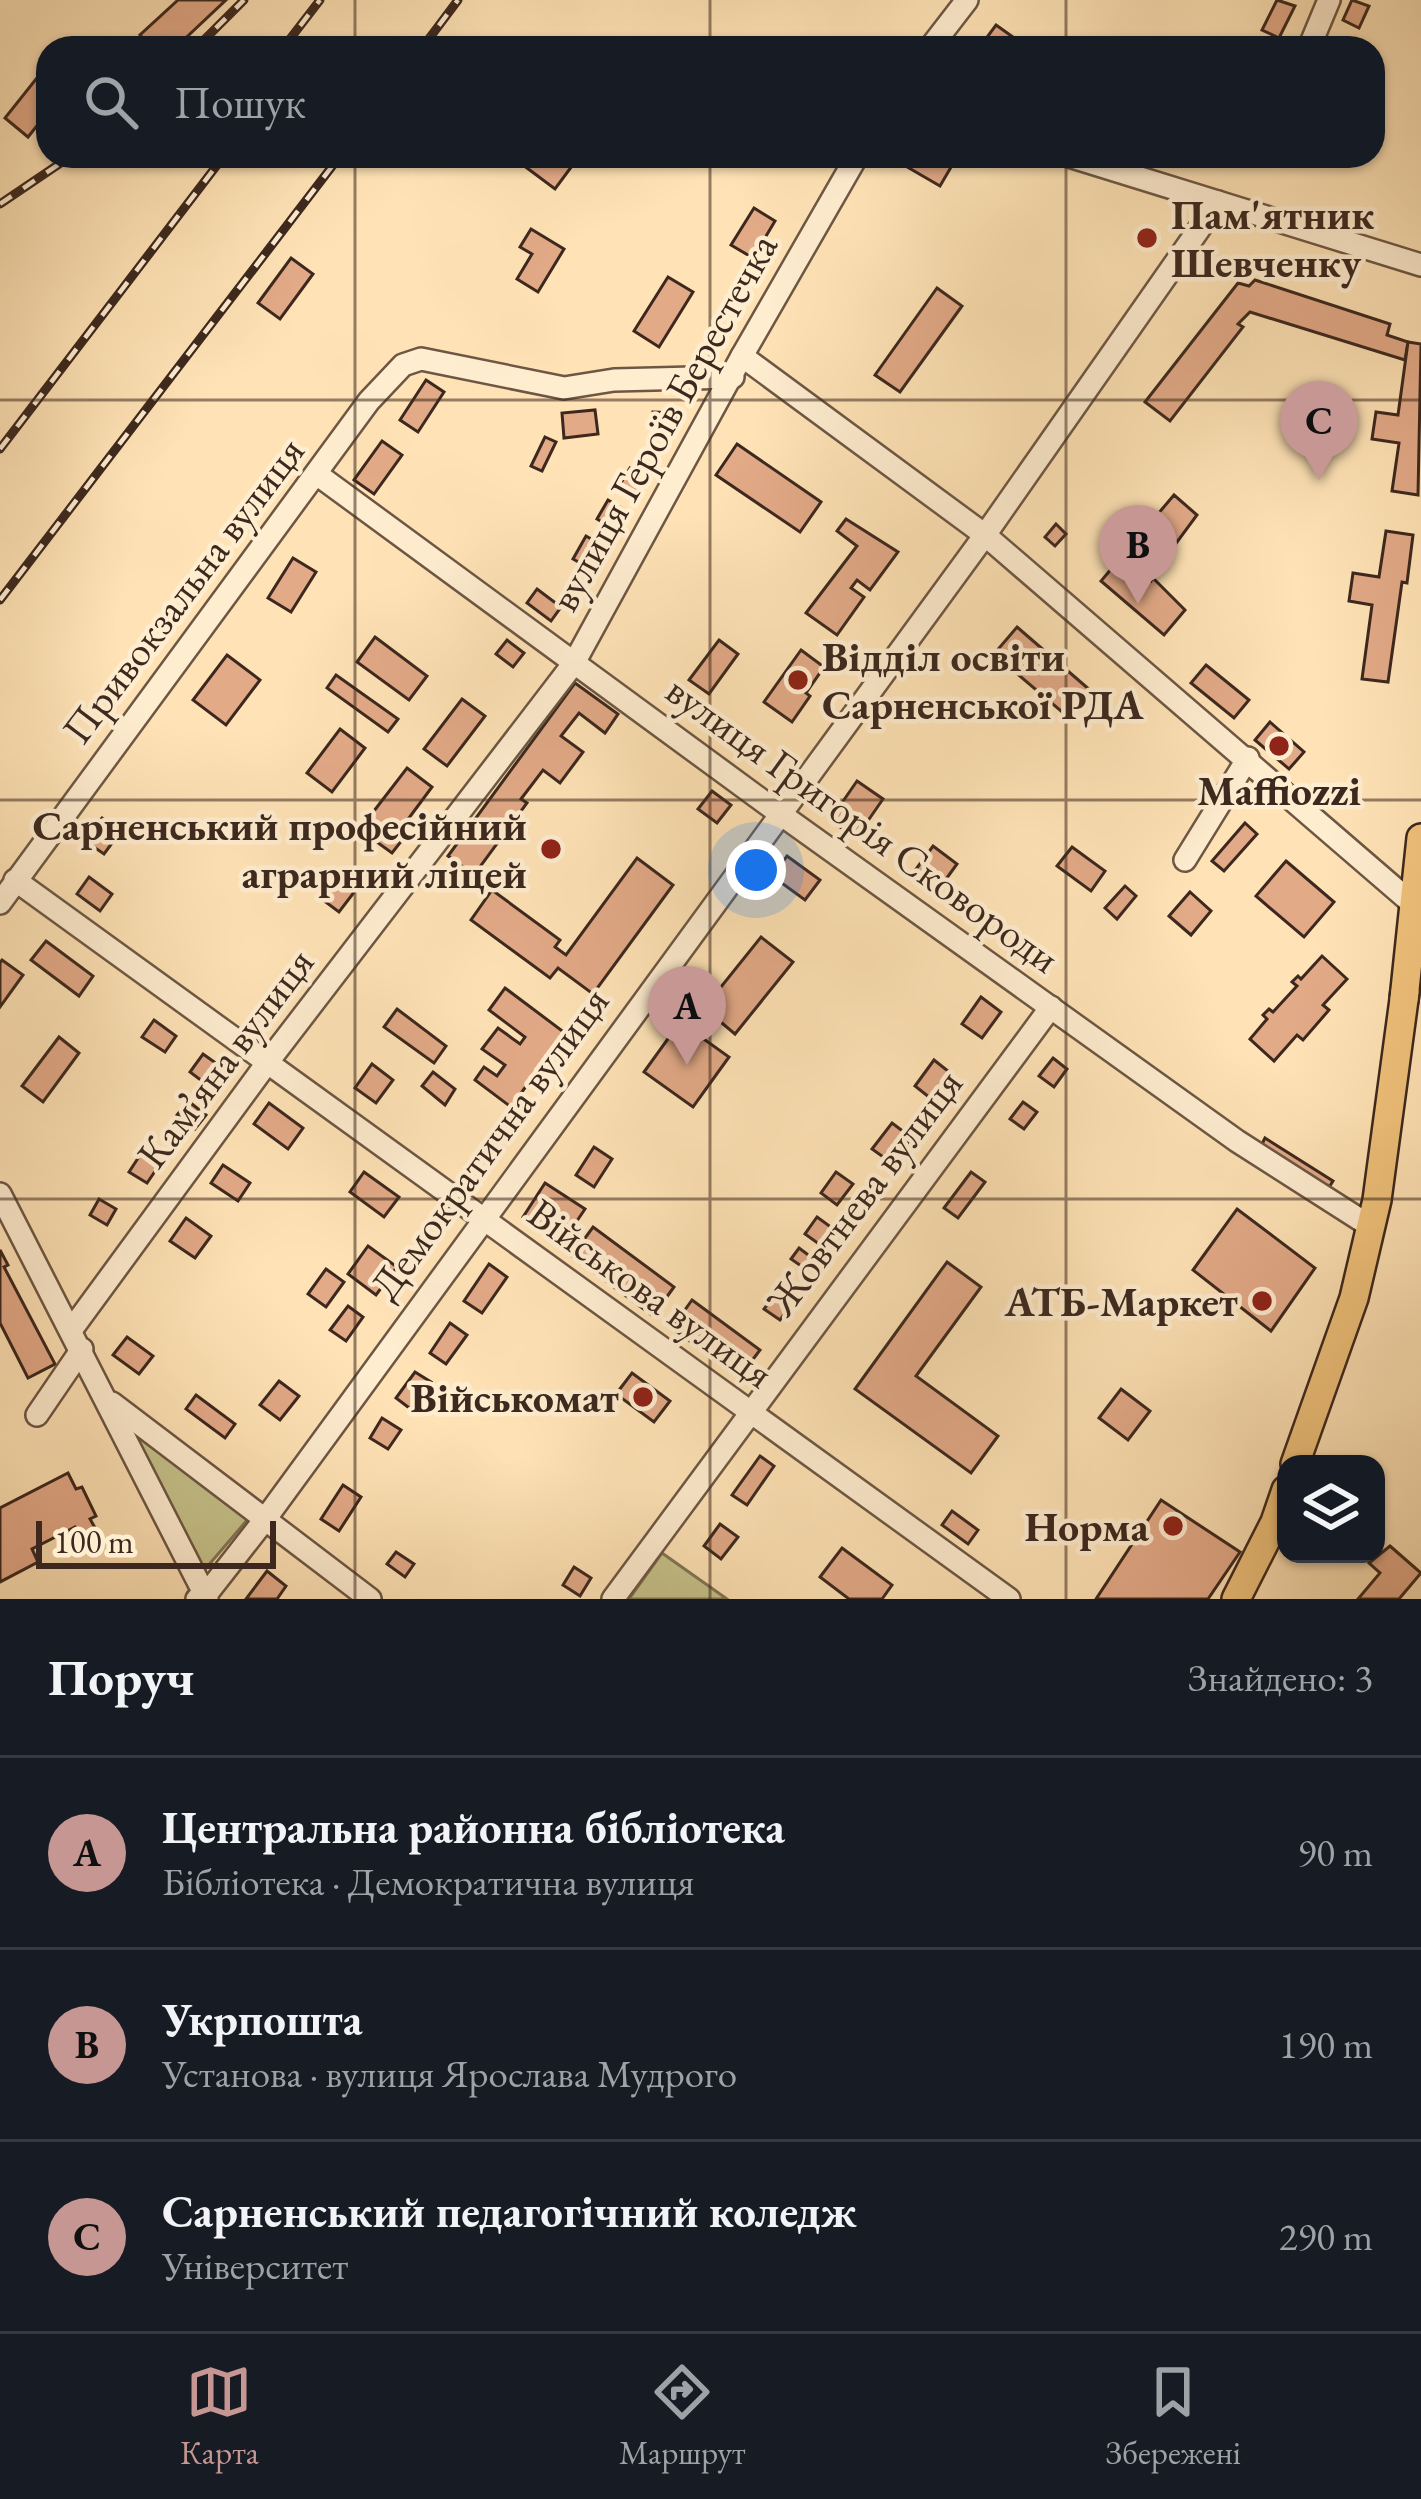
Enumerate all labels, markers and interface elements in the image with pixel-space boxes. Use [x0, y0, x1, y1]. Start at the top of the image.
search box [36, 36, 1385, 168]
icon: search [78, 69, 144, 135]
text: Пошук [174, 73, 306, 131]
place label: Пам'ятник Шевченку [1171, 187, 1375, 290]
street label: вулиця Героїв Берестечка [536, 223, 790, 621]
marker: Пам'ятник Шевченку [1134, 225, 1160, 251]
pin: C [1280, 381, 1358, 480]
street label: Привокзальна вулиця [50, 425, 316, 755]
pin: B [1099, 505, 1177, 604]
place label: Відділ освіти Сарненської РДА [822, 629, 1144, 732]
street label: вулиця Григорія Сковороди [655, 663, 1071, 985]
marker: Відділ освіти Сарненської РДА [785, 667, 811, 693]
marker: Maffiozzi [1266, 733, 1292, 759]
place label: Maffiozzi [1197, 763, 1361, 818]
place label: Сарненський професійний аграрний ліцей [33, 798, 527, 901]
marker: Сарненський професійний аграрний ліцей [538, 836, 564, 862]
your location [726, 840, 786, 900]
street label: Камʼяна вулиця [124, 937, 326, 1179]
pin: A [648, 966, 726, 1065]
street label: Демократична вулиця [357, 976, 621, 1310]
street label: Жовтнева вулиця [753, 1058, 975, 1327]
street label: Військова вулиця [517, 1185, 785, 1401]
place label: АТБ-Маркет [1004, 1274, 1238, 1329]
marker: АТБ-Маркет [1249, 1288, 1275, 1314]
place label: Військомат [410, 1370, 619, 1425]
marker: Військомат [630, 1384, 656, 1410]
map controls [1277, 1455, 1385, 1563]
button: layers [1277, 1455, 1385, 1563]
place label: Норма [1024, 1499, 1150, 1554]
marker: Норма [1160, 1513, 1186, 1539]
scale bar [36, 1515, 276, 1568]
text: 100 m [54, 1520, 134, 1563]
text: Поруч [48, 1644, 194, 1710]
text: Знайдено: 3 [1188, 1652, 1373, 1703]
text: Центральна районна бібліотека [162, 1798, 785, 1856]
text: A [73, 1827, 101, 1878]
text: 90 m [1297, 1827, 1373, 1878]
text: Бібліотека · Демократична вулиця [162, 1856, 694, 1907]
text: Укрпошта [162, 1990, 362, 2048]
text: B [75, 2019, 99, 2070]
text: 190 m [1279, 2019, 1373, 2070]
text: Установа · вулиця Ярослава Мудрого [162, 2048, 737, 2099]
text: Сарненський педагогічний коледж [162, 2182, 857, 2240]
text: C [73, 2211, 101, 2262]
text: 290 m [1279, 2211, 1373, 2262]
text: Університет [162, 2240, 348, 2291]
tab: Карта [180, 2359, 259, 2474]
tab: Маршрут [619, 2359, 745, 2474]
tab: Збережені [1106, 2359, 1241, 2474]

